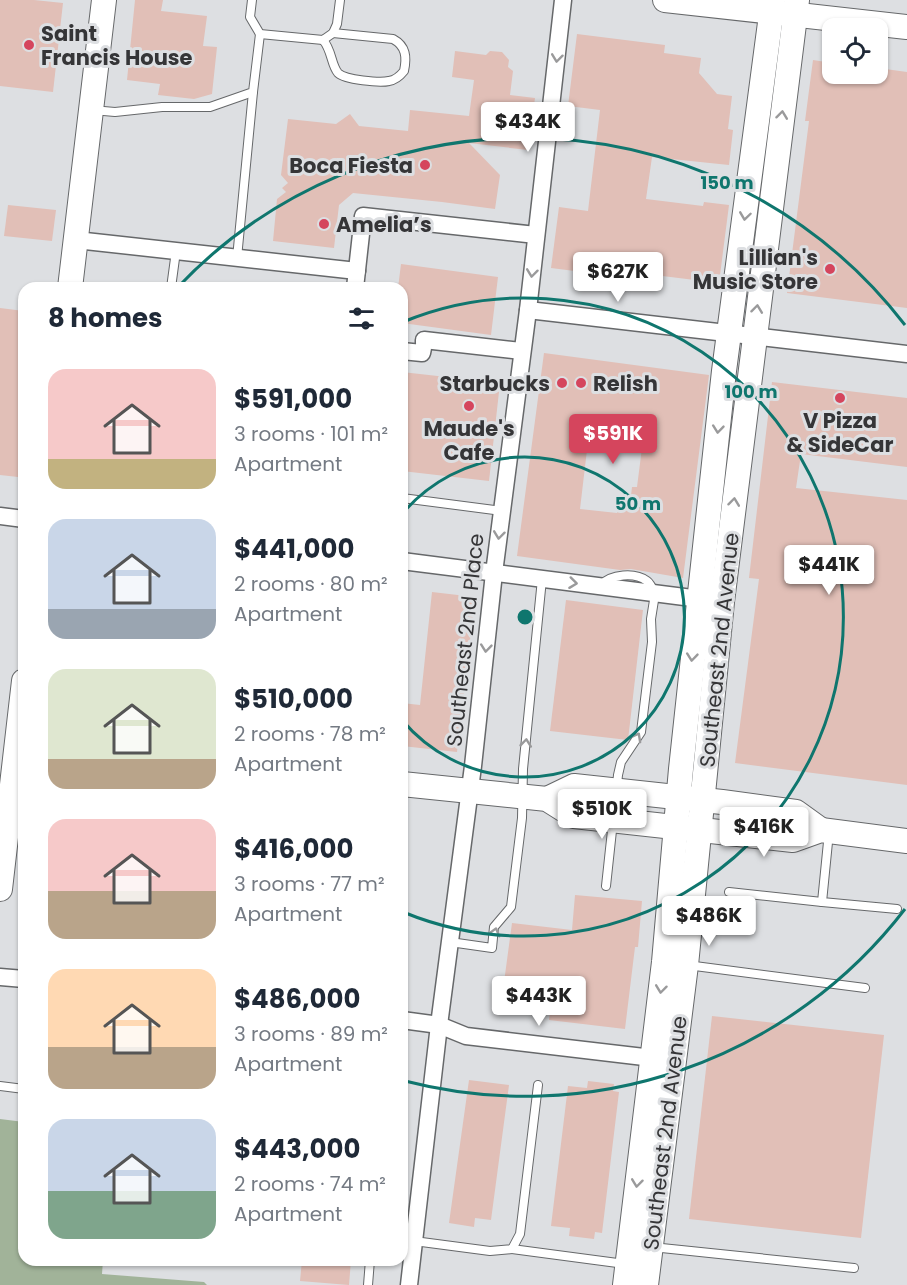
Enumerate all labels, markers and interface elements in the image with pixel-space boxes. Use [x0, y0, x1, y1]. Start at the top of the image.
map controls [822, 18, 888, 84]
button: locate [822, 18, 888, 84]
place label: Saint Francis House [41, 19, 193, 72]
marker: Saint Francis House [22, 38, 36, 52]
one-way arrow [551, 54, 563, 63]
pin: $434K [486, 102, 570, 153]
text: $434K [495, 107, 561, 135]
one-way arrow [775, 111, 788, 120]
place label: Boca Fiesta [289, 151, 413, 180]
marker: Boca Fiesta [418, 158, 432, 172]
text: 150 m [700, 170, 754, 195]
place label: Amelia’s [336, 210, 432, 239]
one-way arrow [739, 212, 752, 221]
marker: Amelia’s [317, 217, 331, 231]
place label: Lillian's Music Store [693, 243, 818, 296]
pin: $627K [576, 252, 660, 303]
text: $627K [587, 257, 649, 285]
marker: Lillian's Music Store [823, 262, 837, 276]
one-way arrow [526, 268, 539, 277]
text: 8 homes [48, 300, 163, 336]
icon: filters [345, 302, 378, 335]
one-way arrow [751, 304, 763, 313]
place label: Starbucks [439, 369, 550, 398]
place label: Relish [593, 369, 658, 398]
marker: Starbucks [555, 376, 569, 390]
marker: Relish [574, 376, 588, 390]
text: 100 m [724, 379, 778, 404]
text: $591,000 [234, 381, 352, 417]
marker: V Pizza & SideCar [833, 391, 847, 405]
icon: home [96, 393, 168, 465]
marker: Maude's Cafe [462, 399, 476, 413]
place label: V Pizza & SideCar [787, 406, 893, 459]
place label: Maude's Cafe [423, 414, 515, 467]
pin: $591K [571, 414, 655, 465]
text: $591K [583, 419, 643, 447]
text: 3 rooms · 101 m² [234, 420, 388, 448]
one-way arrow [712, 425, 725, 434]
text: Apartment [234, 450, 342, 478]
text: 50 m [615, 491, 661, 516]
one-way arrow [727, 498, 740, 507]
one-way arrow [494, 530, 506, 539]
text: $441,000 [234, 531, 354, 567]
street label: Southeast 2nd Avenue [692, 531, 746, 769]
street label: Southeast 2nd Place [439, 532, 491, 748]
icon: home [96, 543, 168, 615]
pin: $441K [787, 545, 871, 596]
text: $441K [798, 550, 860, 578]
text: 2 rooms · 80 m² [234, 570, 388, 598]
one-way arrow [569, 576, 578, 588]
text: Apartment [234, 600, 342, 628]
centre of rings [515, 607, 535, 627]
one-way arrow [480, 643, 493, 653]
one-way arrow [687, 653, 699, 662]
text: $510,000 [234, 681, 353, 717]
icon: home [96, 693, 168, 765]
text: 2 rooms · 78 m² [234, 720, 386, 748]
one-way arrow [630, 733, 641, 743]
one-way arrow [519, 739, 532, 748]
text: Apartment [234, 750, 342, 778]
pin: $510K [560, 789, 644, 840]
text: $510K [572, 794, 632, 822]
pin: $416K [722, 807, 806, 858]
text: $416K [734, 812, 794, 840]
text: $416,000 [234, 831, 353, 867]
icon: home [96, 843, 168, 915]
text: 3 rooms · 77 m² [234, 870, 385, 898]
pin: $486K [667, 896, 751, 947]
text: Apartment [234, 900, 342, 928]
text: $486K [676, 901, 742, 929]
one-way arrow [488, 927, 500, 938]
pin: $443K [497, 976, 581, 1027]
text: $486,000 [234, 981, 360, 1017]
text: $443K [506, 981, 572, 1009]
one-way arrow [655, 985, 668, 994]
icon: home [96, 993, 168, 1065]
street label: Southeast 2nd Avenue [636, 1014, 694, 1252]
text: 3 rooms · 89 m² [234, 1020, 388, 1048]
text: Apartment [234, 1050, 342, 1078]
text: $443,000 [234, 1131, 360, 1167]
icon: home [96, 1143, 168, 1215]
text: 2 rooms · 74 m² [234, 1170, 386, 1198]
one-way arrow [631, 1178, 644, 1188]
text: Apartment [234, 1200, 342, 1228]

